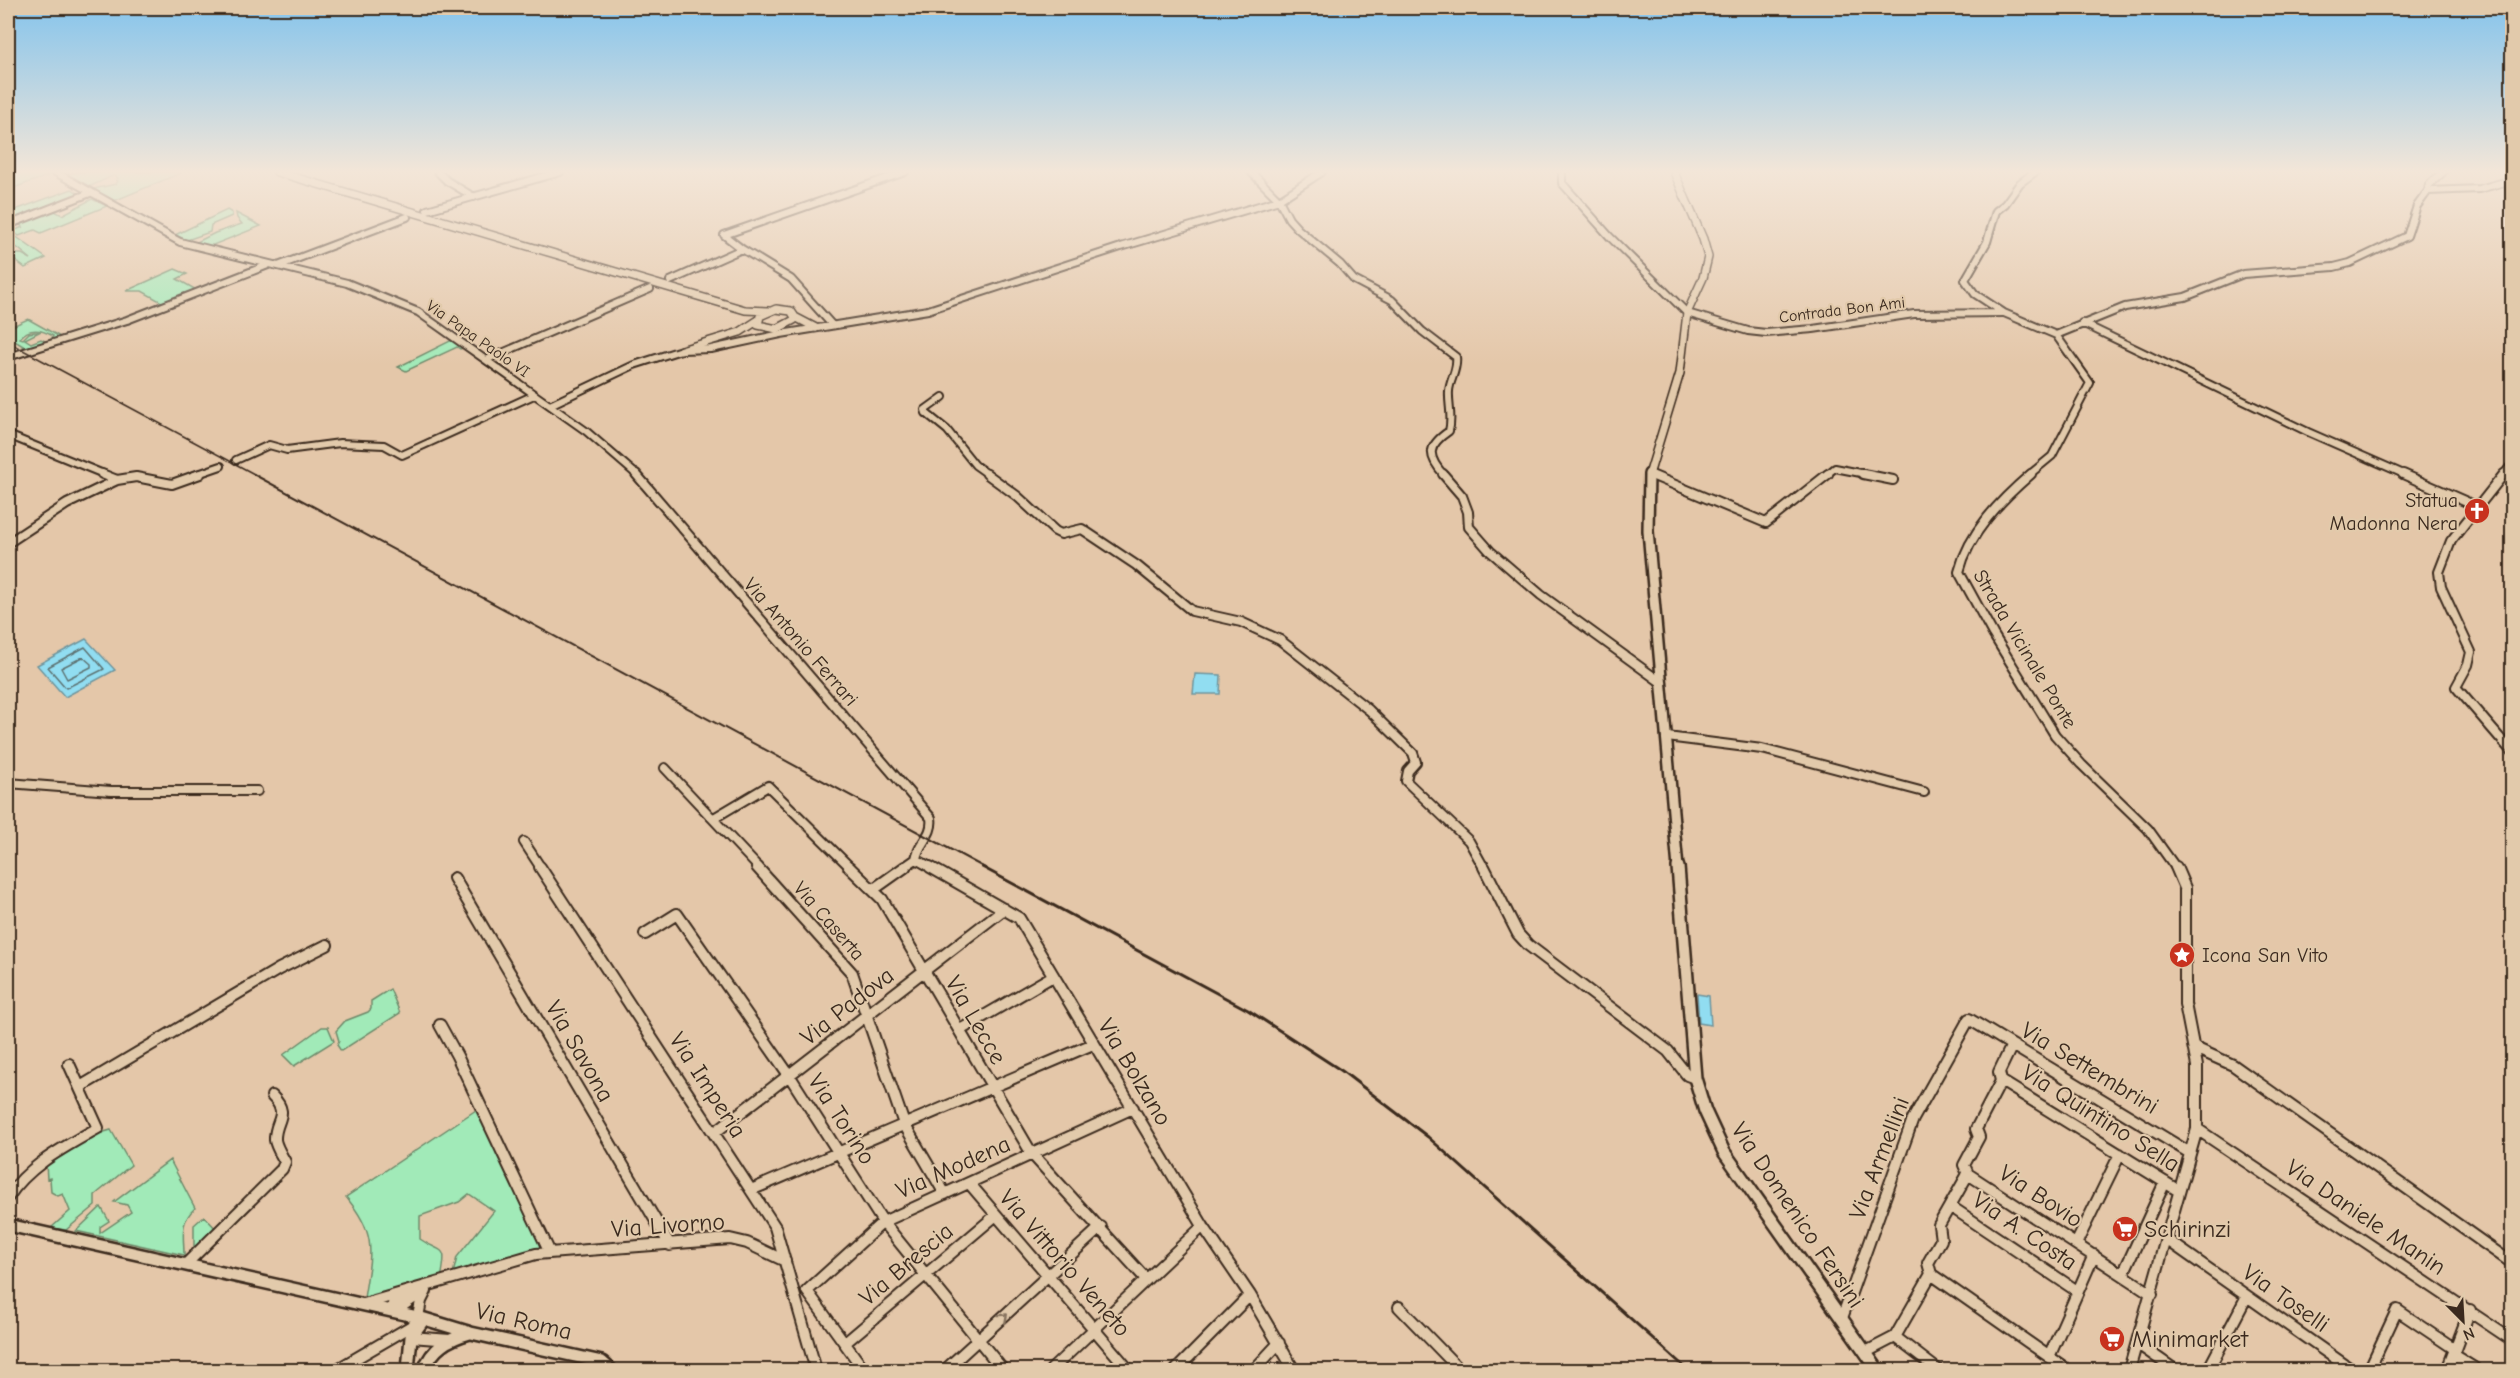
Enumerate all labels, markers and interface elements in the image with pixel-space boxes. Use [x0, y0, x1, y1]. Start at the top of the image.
street label: Contrada Bon Ami [1778, 293, 1906, 327]
street label: Via Papa Paolo VI [423, 297, 533, 381]
place label: Statua Madonna Nera [2330, 489, 2458, 535]
church icon: Statua Madonna Nera [2462, 496, 2492, 526]
street label: Strada Vicinale Ponte [1968, 565, 2082, 733]
street label: Via Antonio Ferrari [739, 573, 863, 711]
street label: Via Caserta [789, 877, 869, 965]
place icon: Icona San Vito [2167, 940, 2197, 970]
place label: Icona San Vito [2202, 944, 2328, 967]
street label: Via Padova [795, 961, 899, 1051]
street label: Via Lecce [940, 971, 1012, 1069]
street label: Via Savona [540, 995, 620, 1107]
street label: Via Bolzano [1092, 1013, 1178, 1131]
street label: Via Settembrini [2016, 1016, 2164, 1120]
street label: Via Imperia [664, 1027, 752, 1143]
street label: Via Quintino Sella [2017, 1058, 2185, 1178]
street label: Via Torino [802, 1068, 882, 1170]
street label: Via Armellini [1843, 1093, 1915, 1223]
street label: Via Domenico Fersini [1726, 1117, 1870, 1313]
street label: Via Modena [892, 1129, 1014, 1205]
street label: Via Daniele Manin [2281, 1153, 2451, 1281]
street label: Via Bovio [1994, 1159, 2088, 1233]
street label: Via Vittorio Veneto [993, 1184, 1137, 1342]
street label: Via A. Costa [1967, 1186, 2083, 1276]
street label: Via Livorno [610, 1207, 726, 1243]
supermarket icon: Schirinzi [2110, 1214, 2140, 1244]
place label: Schirinzi [2144, 1215, 2231, 1243]
street label: Via Brescia [853, 1217, 959, 1311]
street label: Via Toselli [2237, 1258, 2335, 1338]
north arrow [2433, 1291, 2493, 1351]
street label: Via Roma [473, 1296, 575, 1346]
one-way arrow [997, 1313, 1007, 1324]
text: N [2460, 1323, 2477, 1344]
supermarket icon: Minimarket [2097, 1324, 2127, 1354]
place label: Minimarket [2132, 1325, 2249, 1353]

